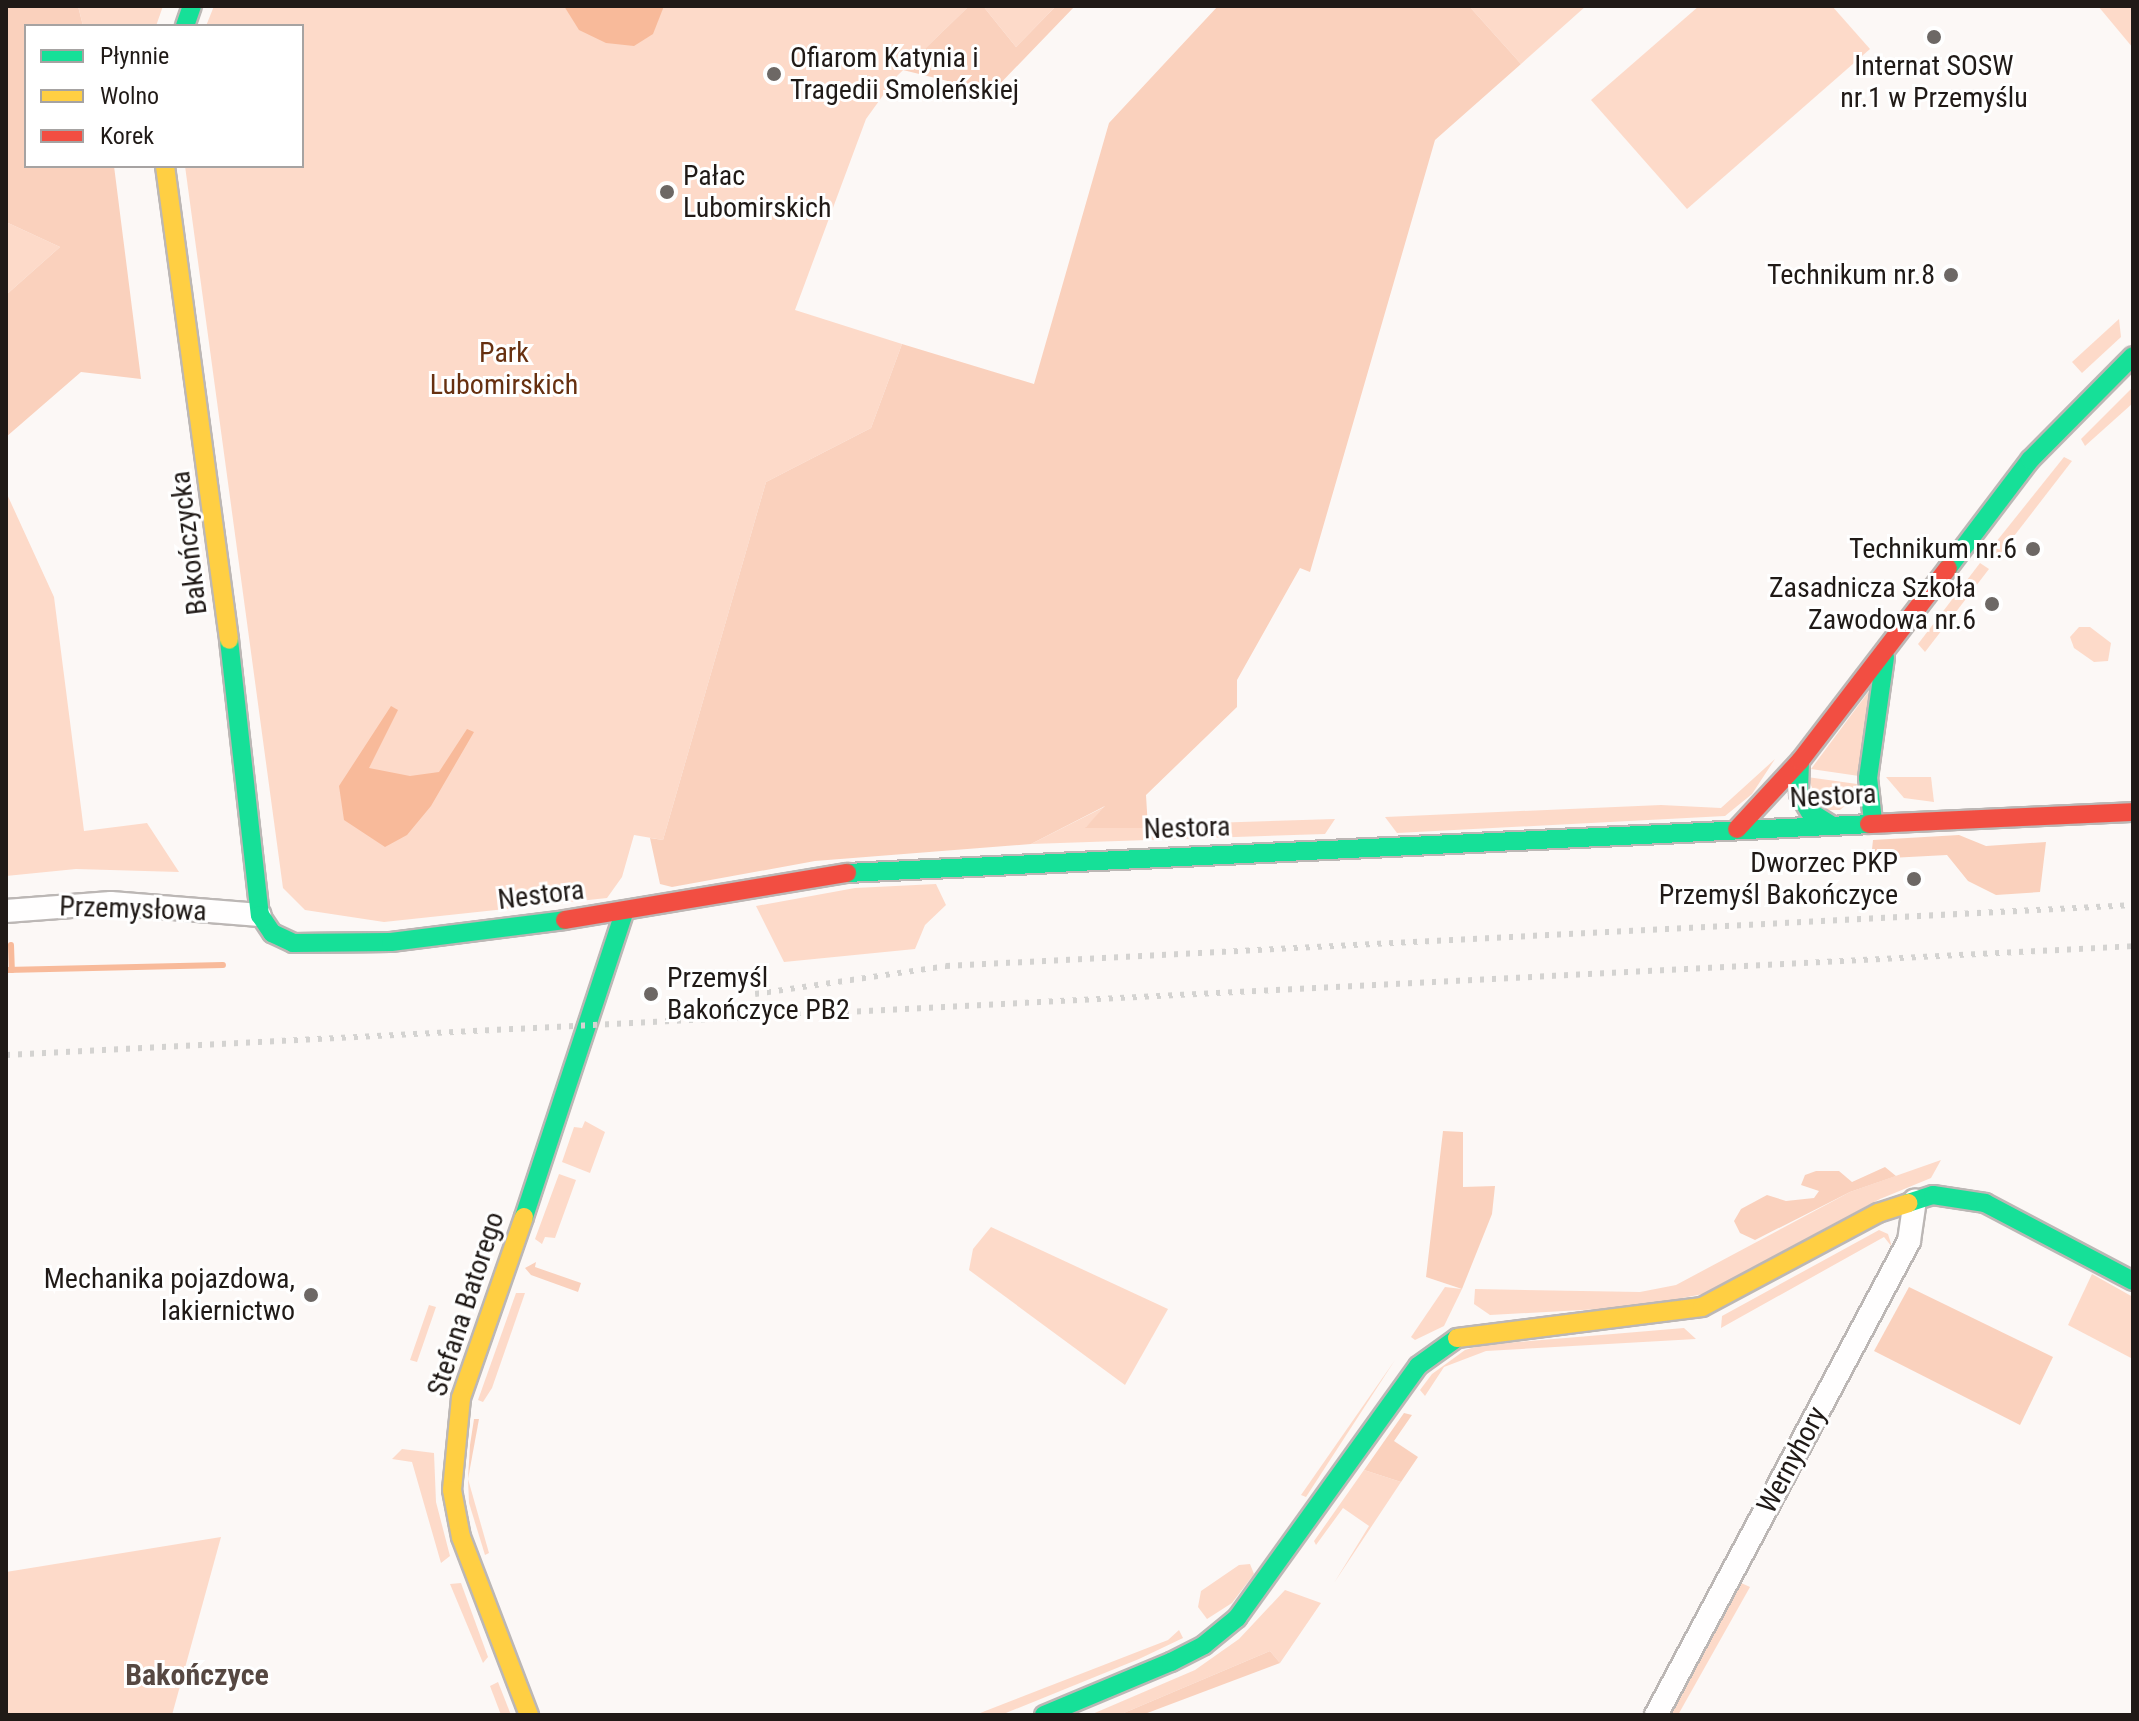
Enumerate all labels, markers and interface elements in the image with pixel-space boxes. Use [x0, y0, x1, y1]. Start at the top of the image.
legend [24, 24, 304, 168]
marker: Internat SOSW nr.1 w Przemyślu [1925, 28, 1943, 46]
place label: Ofiarom Katynia i Tragedii Smoleńskiej [790, 41, 1019, 107]
text: Płynnie [100, 42, 169, 70]
place label: Internat SOSW nr.1 w Przemyślu [1840, 49, 2028, 115]
marker: Ofiarom Katynia i Tragedii Smoleńskiej [765, 65, 783, 83]
text: Wolno [100, 82, 159, 110]
text: Korek [100, 122, 154, 150]
place label: Pałac Lubomirskich [683, 159, 831, 225]
marker: Pałac Lubomirskich [658, 183, 676, 201]
place label: Technikum nr.8 [1767, 258, 1935, 292]
marker: Technikum nr.8 [1942, 266, 1960, 284]
park label: Park Lubomirskich [430, 336, 578, 402]
street label: Bakończycka [164, 469, 214, 617]
place label: Technikum nr.6 [1849, 532, 2017, 566]
marker: Technikum nr.6 [2024, 540, 2042, 558]
place label: Zasadnicza Szkoła Zawodowa nr.6 [1769, 571, 1976, 637]
marker: Zasadnicza Szkoła Zawodowa nr.6 [1983, 595, 2001, 613]
street label: Nestora [1789, 777, 1877, 815]
street label: Nestora [1143, 810, 1231, 846]
place label: Dworzec PKP Przemyśl Bakończyce [1659, 846, 1898, 912]
marker: Dworzec PKP Przemyśl Bakończyce [1905, 870, 1923, 888]
street label: Nestora [496, 873, 586, 917]
street label: Przemysłowa [59, 890, 207, 928]
place label: Przemyśl Bakończyce PB2 [667, 961, 850, 1027]
marker: Przemyśl Bakończyce PB2 [642, 985, 660, 1003]
street label: Stefana Batorego [420, 1208, 512, 1400]
place label: Mechanika pojazdowa, lakiernictwo [44, 1262, 295, 1328]
marker: Mechanika pojazdowa, lakiernictwo [302, 1286, 320, 1304]
street label: Wernyhory [1750, 1401, 1834, 1519]
district label: Bakończyce [125, 1657, 269, 1693]

